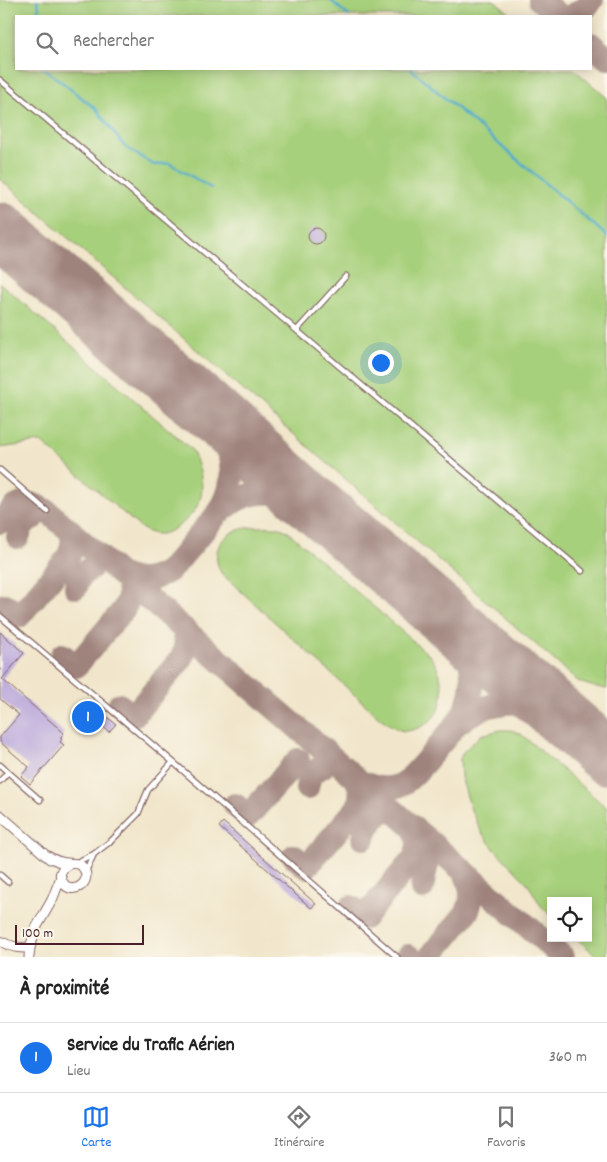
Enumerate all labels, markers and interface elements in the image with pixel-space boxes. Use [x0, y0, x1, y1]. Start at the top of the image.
search box [15, 15, 592, 70]
icon: search [33, 29, 61, 57]
text: Rechercher [73, 29, 154, 56]
your location [368, 350, 394, 376]
pin: 1 [72, 698, 104, 736]
map controls [547, 897, 592, 942]
button: locate [547, 897, 592, 942]
scale bar [15, 922, 144, 945]
text: 100 m [22, 924, 53, 944]
text: À proximité [20, 975, 109, 1005]
text: Service du Trafic Aérien [67, 1033, 235, 1060]
text: 1 [34, 1046, 38, 1069]
text: 360 m [549, 1046, 587, 1069]
text: Lieu [67, 1060, 90, 1083]
tab: Carte [81, 1103, 111, 1153]
tab: Itinéraire [274, 1103, 324, 1153]
tab: Favoris [487, 1103, 526, 1153]

